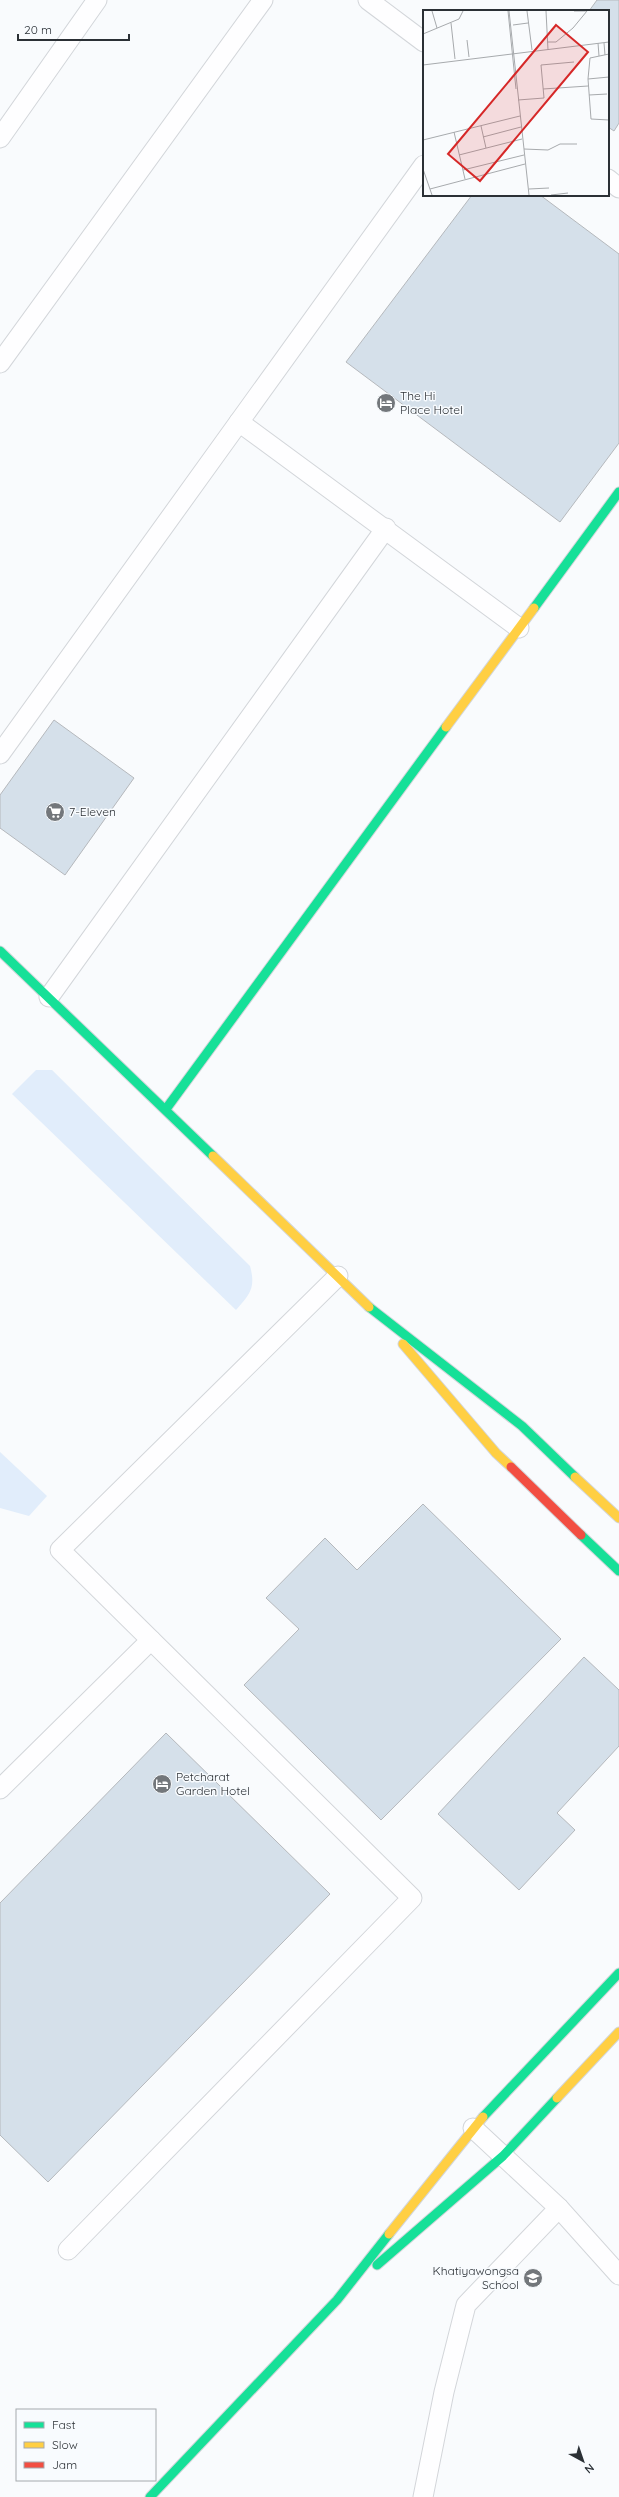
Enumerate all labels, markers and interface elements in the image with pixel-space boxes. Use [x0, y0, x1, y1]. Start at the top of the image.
inset map [423, 10, 609, 196]
scale bar [18, 16, 129, 42]
text: 20 m [24, 22, 52, 37]
place label: The Hi Place Hotel [400, 388, 463, 417]
hotel icon: The Hi Place Hotel [375, 392, 397, 414]
supermarket icon: 7-Eleven [44, 801, 66, 823]
place label: 7-Eleven [69, 804, 116, 819]
place label: Petcharat Garden Hotel [176, 1769, 250, 1798]
hotel icon: Petcharat Garden Hotel [151, 1773, 173, 1795]
place label: Khatiyawongsa School [433, 2263, 519, 2292]
school or university icon: Khatiyawongsa School [522, 2267, 544, 2289]
legend [16, 2409, 156, 2481]
text: Fast [52, 2417, 76, 2432]
text: Slow [52, 2437, 78, 2452]
north arrow [563, 2441, 603, 2481]
text: Jam [52, 2457, 77, 2472]
text: N [582, 2461, 597, 2477]

